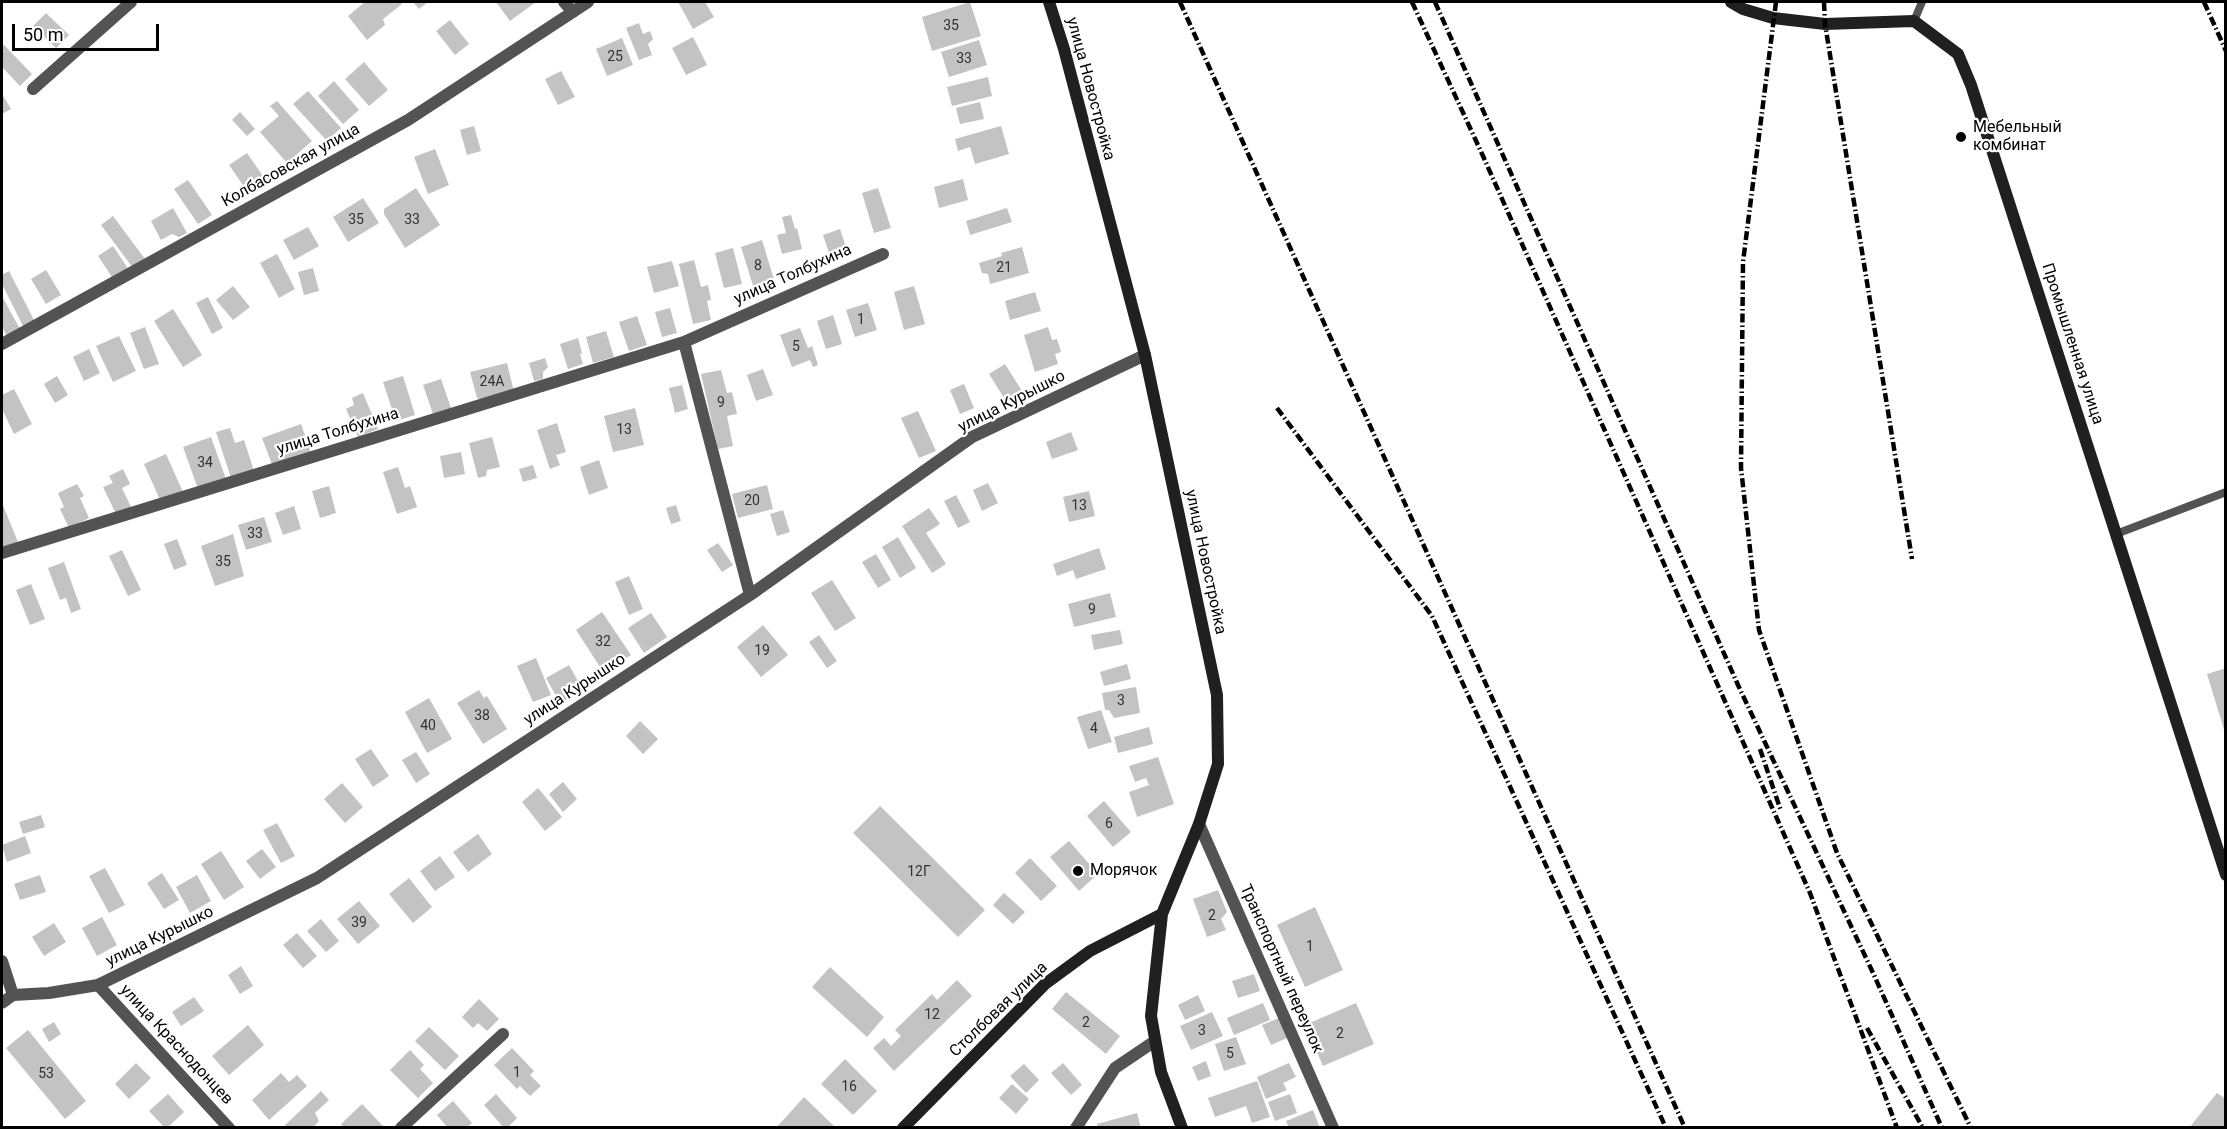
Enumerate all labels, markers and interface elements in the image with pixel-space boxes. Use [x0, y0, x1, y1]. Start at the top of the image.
scale bar [15, 12, 162, 50]
street label: улица Новостройка [1062, 15, 1118, 163]
house number: 35 [943, 18, 959, 34]
text: 50 m [23, 24, 63, 45]
house number: 25 [607, 49, 623, 65]
house number: 33 [956, 51, 972, 67]
place label: Мебельный комбинат [1973, 118, 2062, 156]
street label: Колбасовская улица [219, 120, 363, 212]
marker: Мебельный комбинат [1954, 130, 1968, 144]
house number: 35 [348, 212, 364, 228]
house number: 33 [404, 212, 420, 228]
street label: улица Толбухина [731, 241, 855, 309]
house number: 8 [754, 258, 762, 274]
house number: 21 [996, 260, 1012, 276]
street label: Промышленная улица [2037, 261, 2107, 427]
house number: 1 [857, 312, 865, 328]
house number: 5 [792, 339, 800, 355]
street label: улица Курышко [955, 367, 1069, 437]
house number: 24А [480, 374, 504, 390]
house number: 9 [717, 395, 725, 411]
street label: улица Толбухина [275, 404, 401, 460]
house number: 13 [616, 422, 632, 438]
house number: 34 [197, 455, 213, 471]
street label: улица Новостройка [1180, 488, 1230, 636]
house number: 20 [744, 493, 760, 509]
house number: 13 [1071, 498, 1087, 514]
house number: 33 [247, 526, 263, 542]
house number: 35 [215, 554, 231, 570]
house number: 9 [1088, 602, 1096, 618]
house number: 32 [595, 634, 611, 650]
house number: 19 [754, 643, 770, 659]
street label: улица Курышко [521, 650, 629, 730]
house number: 3 [1117, 693, 1125, 709]
house number: 38 [474, 708, 490, 724]
house number: 40 [420, 718, 436, 734]
house number: 4 [1090, 721, 1098, 737]
house number: 6 [1105, 816, 1113, 832]
place label: Морячок [1090, 861, 1157, 881]
house number: 12Г [907, 864, 931, 880]
marker: Морячок [1071, 864, 1085, 878]
street label: Транспортный переулок [1235, 882, 1327, 1056]
street label: улица Курышко [103, 903, 217, 971]
house number: 2 [1208, 908, 1216, 924]
house number: 39 [351, 915, 367, 931]
house number: 1 [1306, 939, 1314, 955]
street label: Столбовая улица [946, 958, 1052, 1062]
street label: улица Краснодонцев [115, 981, 237, 1109]
house number: 12 [924, 1007, 940, 1023]
house number: 2 [1082, 1015, 1090, 1031]
house number: 3 [1198, 1023, 1206, 1039]
house number: 2 [1336, 1026, 1344, 1042]
house number: 5 [1226, 1046, 1234, 1062]
house number: 1 [513, 1065, 521, 1081]
house number: 53 [38, 1066, 54, 1082]
house number: 16 [841, 1079, 857, 1095]

